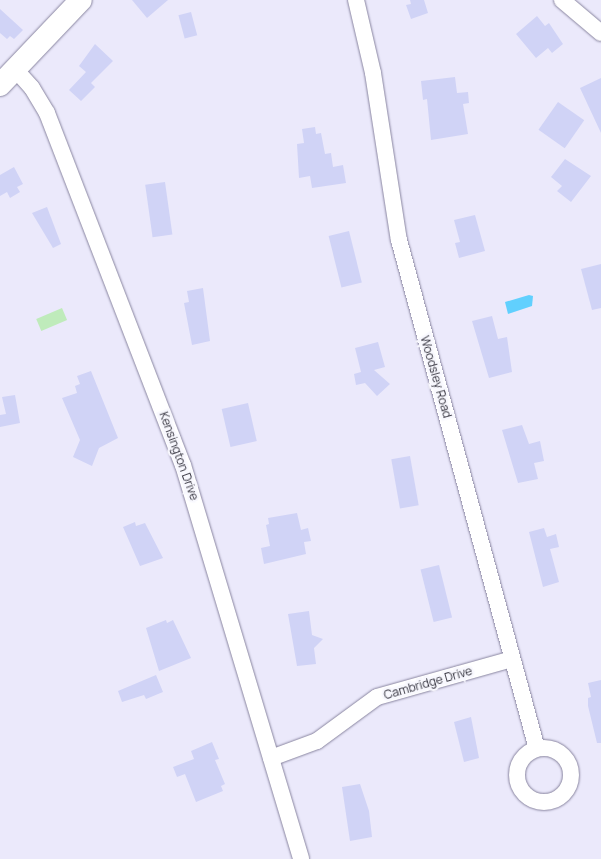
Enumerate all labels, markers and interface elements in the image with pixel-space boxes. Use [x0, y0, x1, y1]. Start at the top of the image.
street label: Woodsley Road [417, 334, 455, 420]
street label: Kensington Drive [156, 410, 202, 502]
street label: Cambridge Drive [382, 663, 474, 703]

